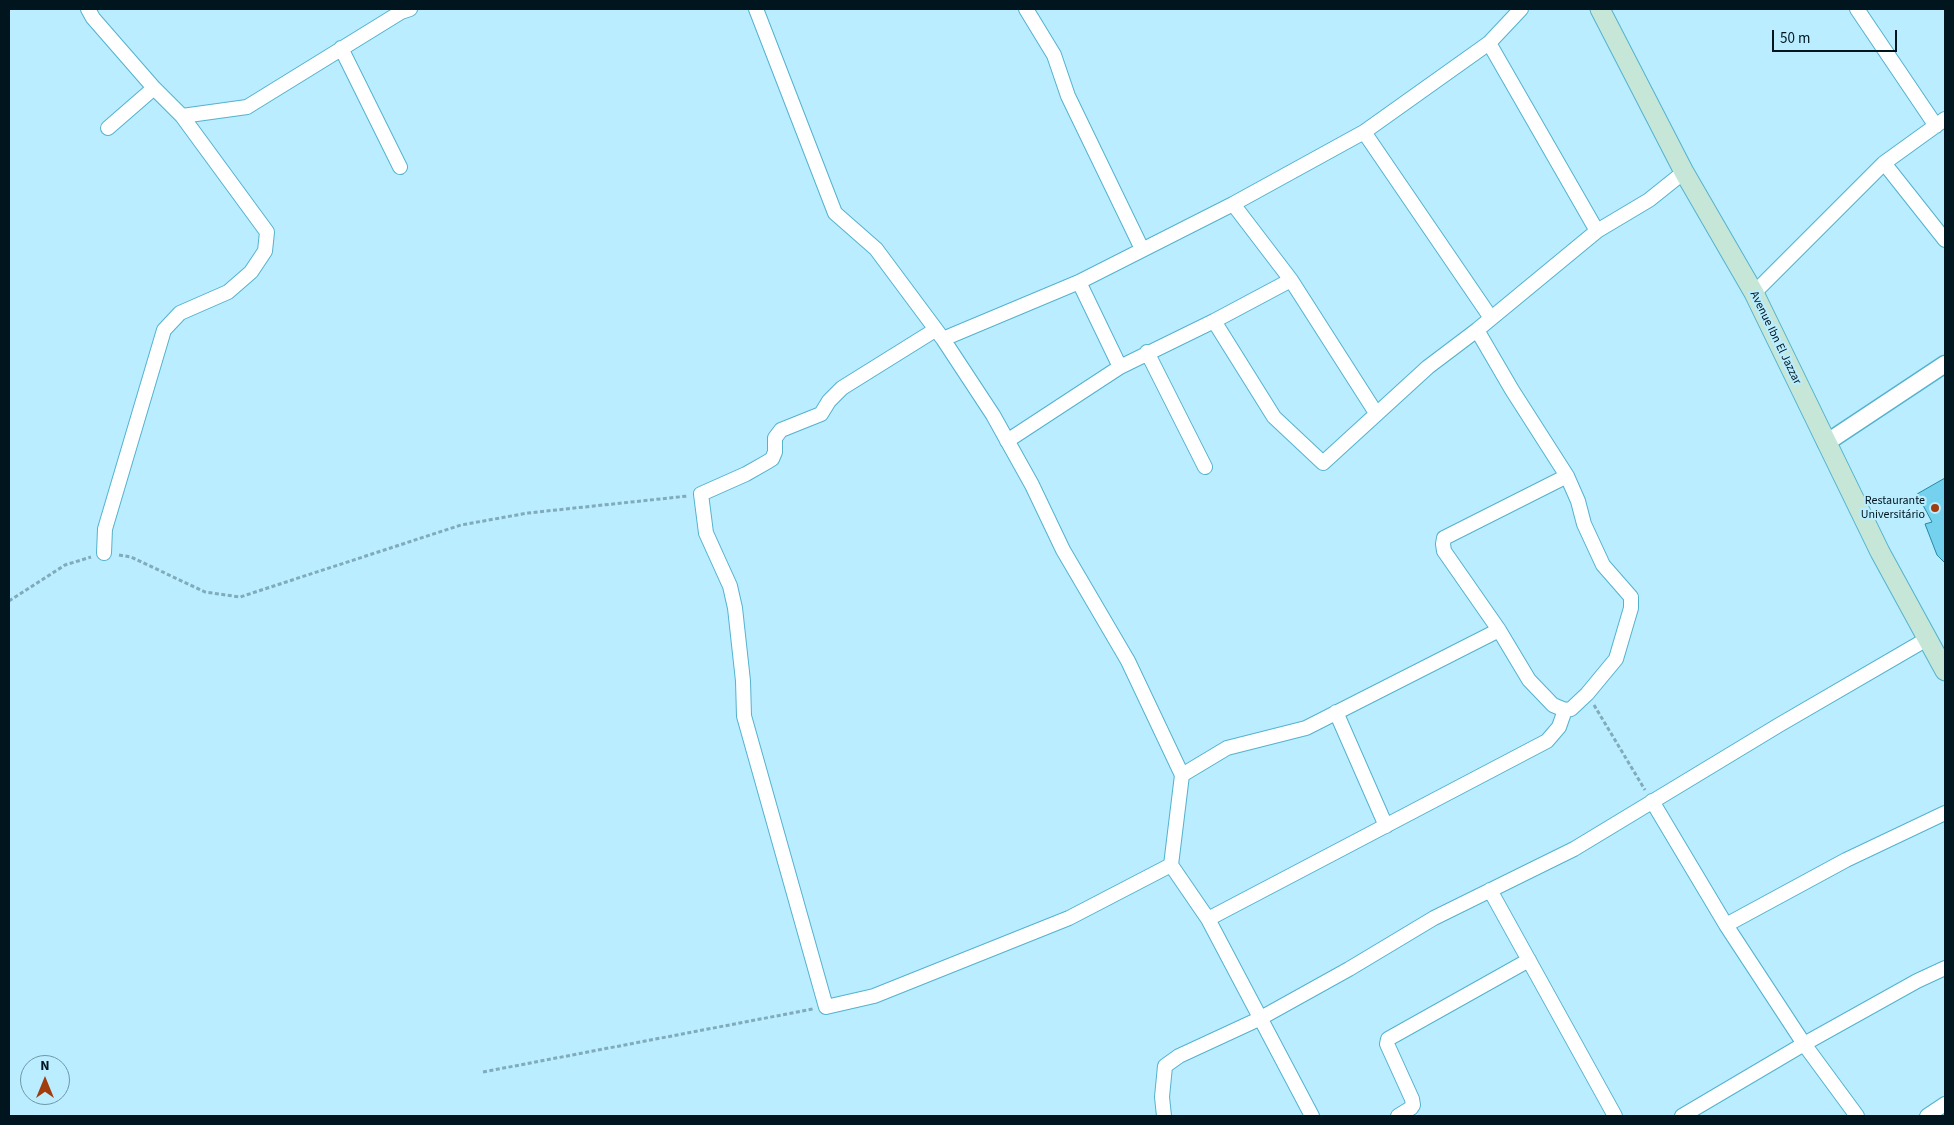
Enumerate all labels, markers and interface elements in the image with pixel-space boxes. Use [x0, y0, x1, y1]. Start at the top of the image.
scale bar [1774, 20, 1899, 52]
text: 50 m [1780, 28, 1810, 49]
street label: Avenue Ibn El Jazzar [1746, 289, 1804, 387]
place label: Restaurante Universitário [1861, 494, 1925, 522]
marker: Restaurante Universitário [1929, 502, 1941, 514]
north arrow [20, 1055, 70, 1105]
text: N [40, 1056, 50, 1076]

